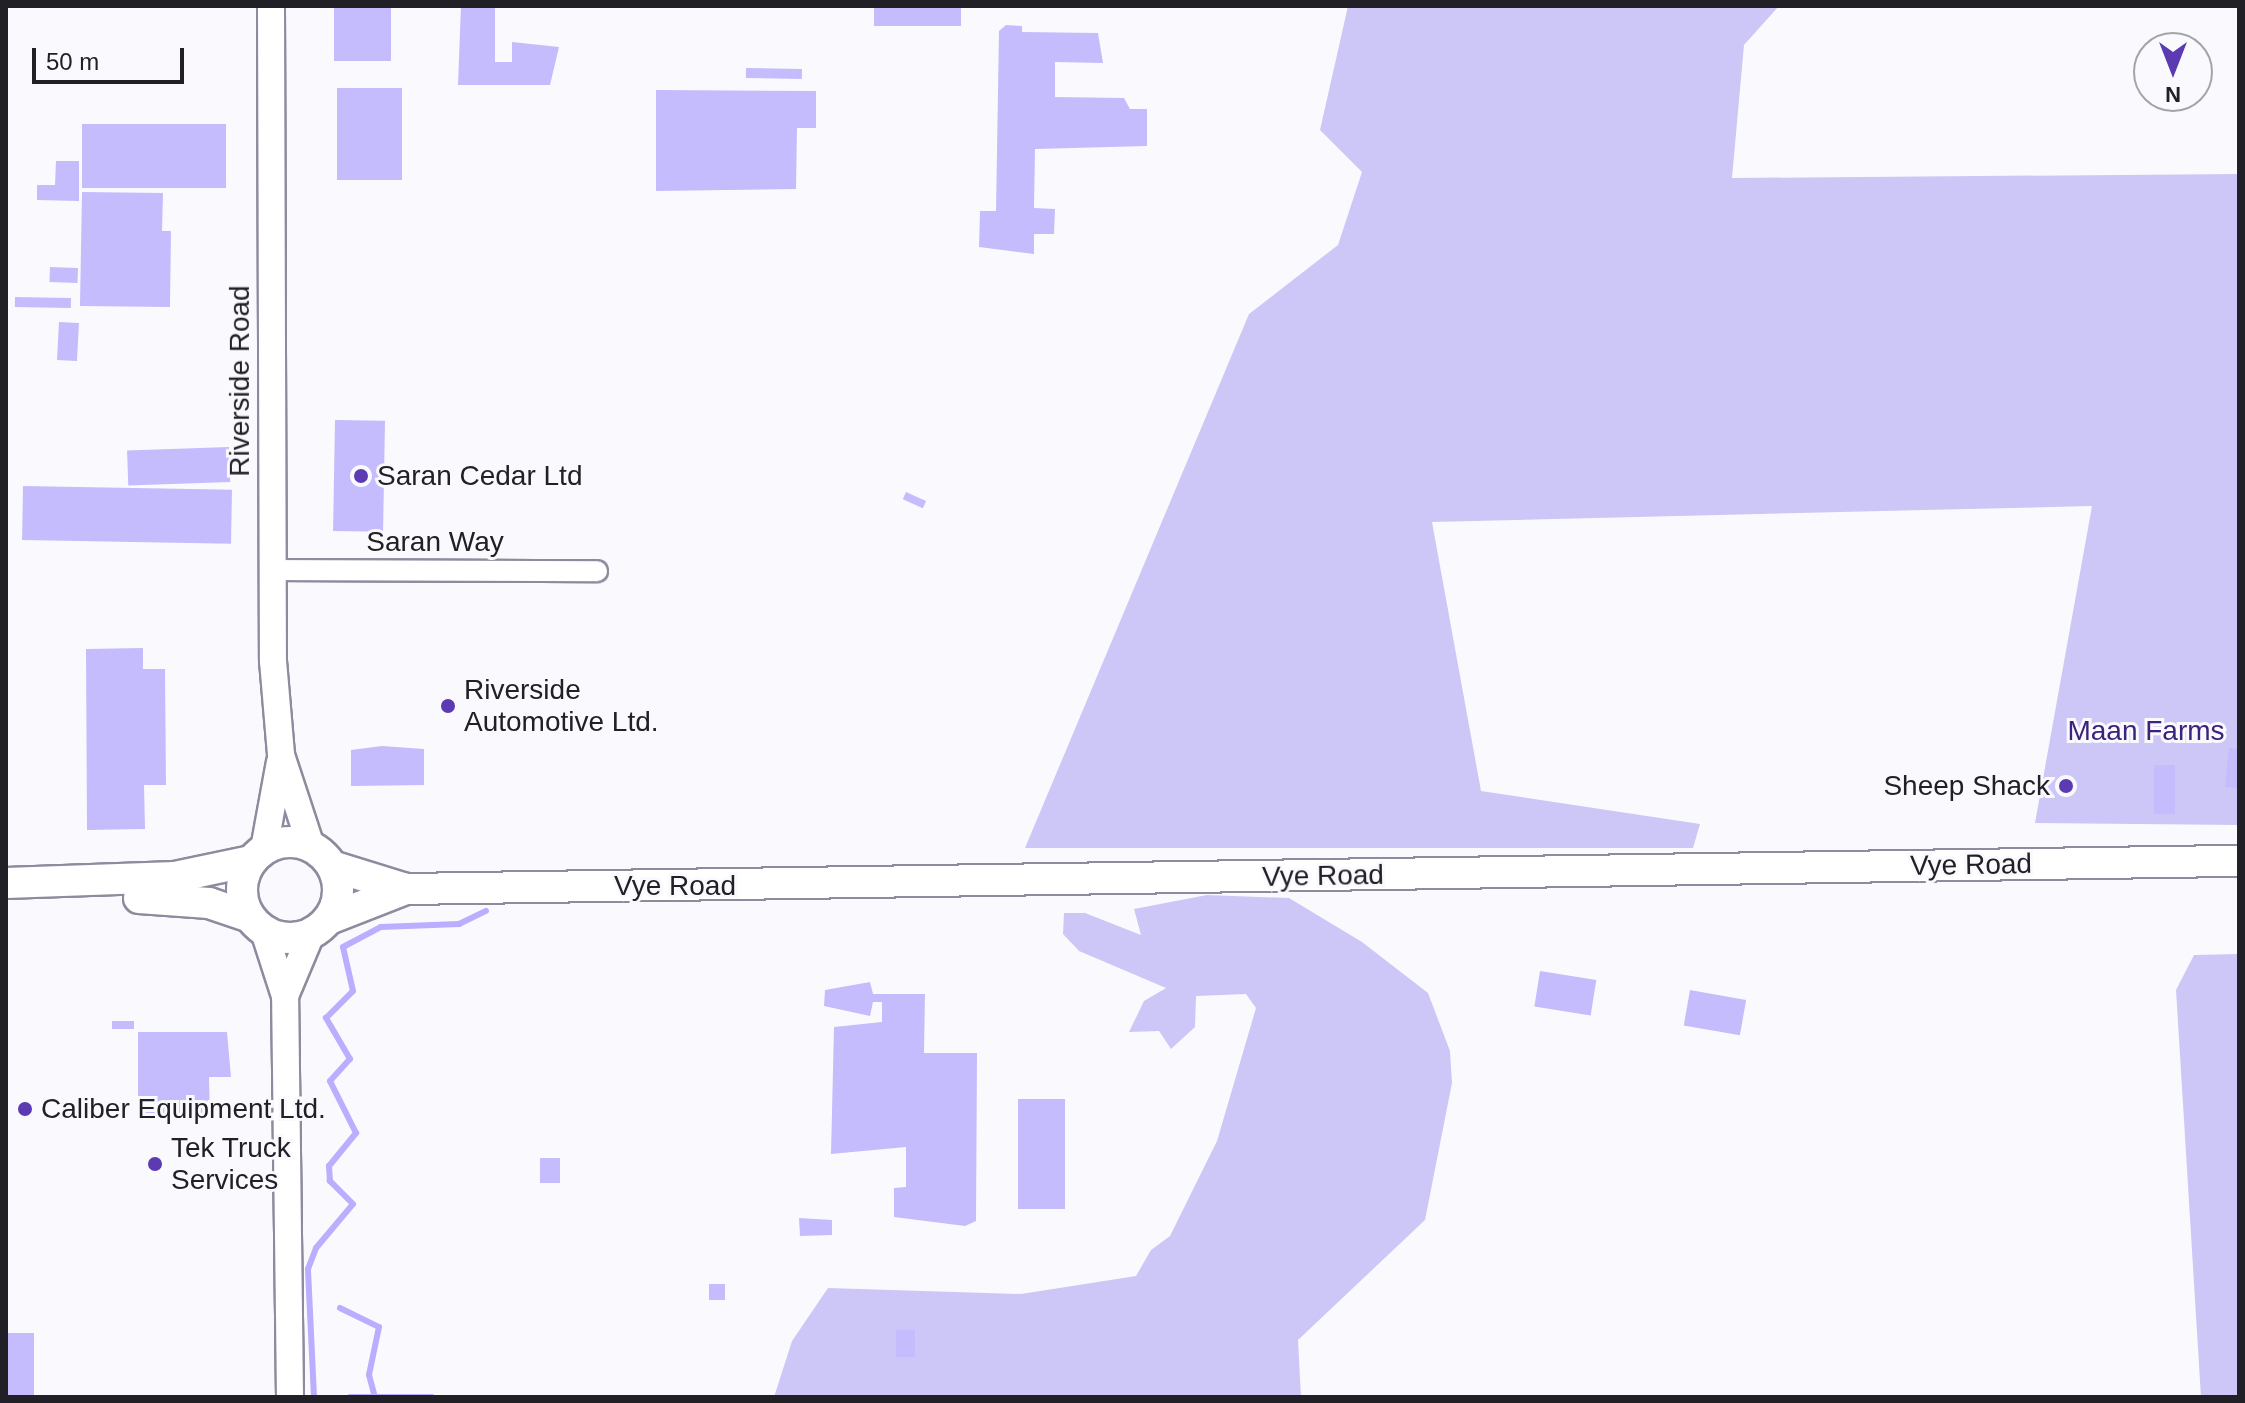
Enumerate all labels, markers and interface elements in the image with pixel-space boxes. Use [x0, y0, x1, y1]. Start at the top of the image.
scale bar [36, 32, 188, 82]
north arrow [2133, 32, 2213, 112]
text: 50 m [46, 48, 99, 75]
text: N [2165, 82, 2181, 107]
street label: Riverside Road [223, 285, 257, 477]
place label: Saran Cedar Ltd [377, 459, 582, 493]
marker: Saran Cedar Ltd [352, 467, 370, 485]
street label: Saran Way [366, 525, 504, 559]
place label: Riverside Automotive Ltd. [464, 673, 659, 739]
marker: Riverside Automotive Ltd. [439, 697, 457, 715]
park label: Maan Farms [2067, 714, 2225, 748]
place label: Sheep Shack [1883, 769, 2050, 803]
marker: Sheep Shack [2057, 777, 2075, 795]
street label: Vye Road [1910, 847, 2032, 883]
street label: Vye Road [1262, 858, 1384, 894]
street label: Vye Road [614, 869, 736, 903]
place label: Caliber Equipment Ltd. [41, 1092, 326, 1126]
marker: Caliber Equipment Ltd. [16, 1100, 34, 1118]
place label: Tek Truck Services [171, 1131, 291, 1197]
marker: Tek Truck Services [146, 1155, 164, 1173]

